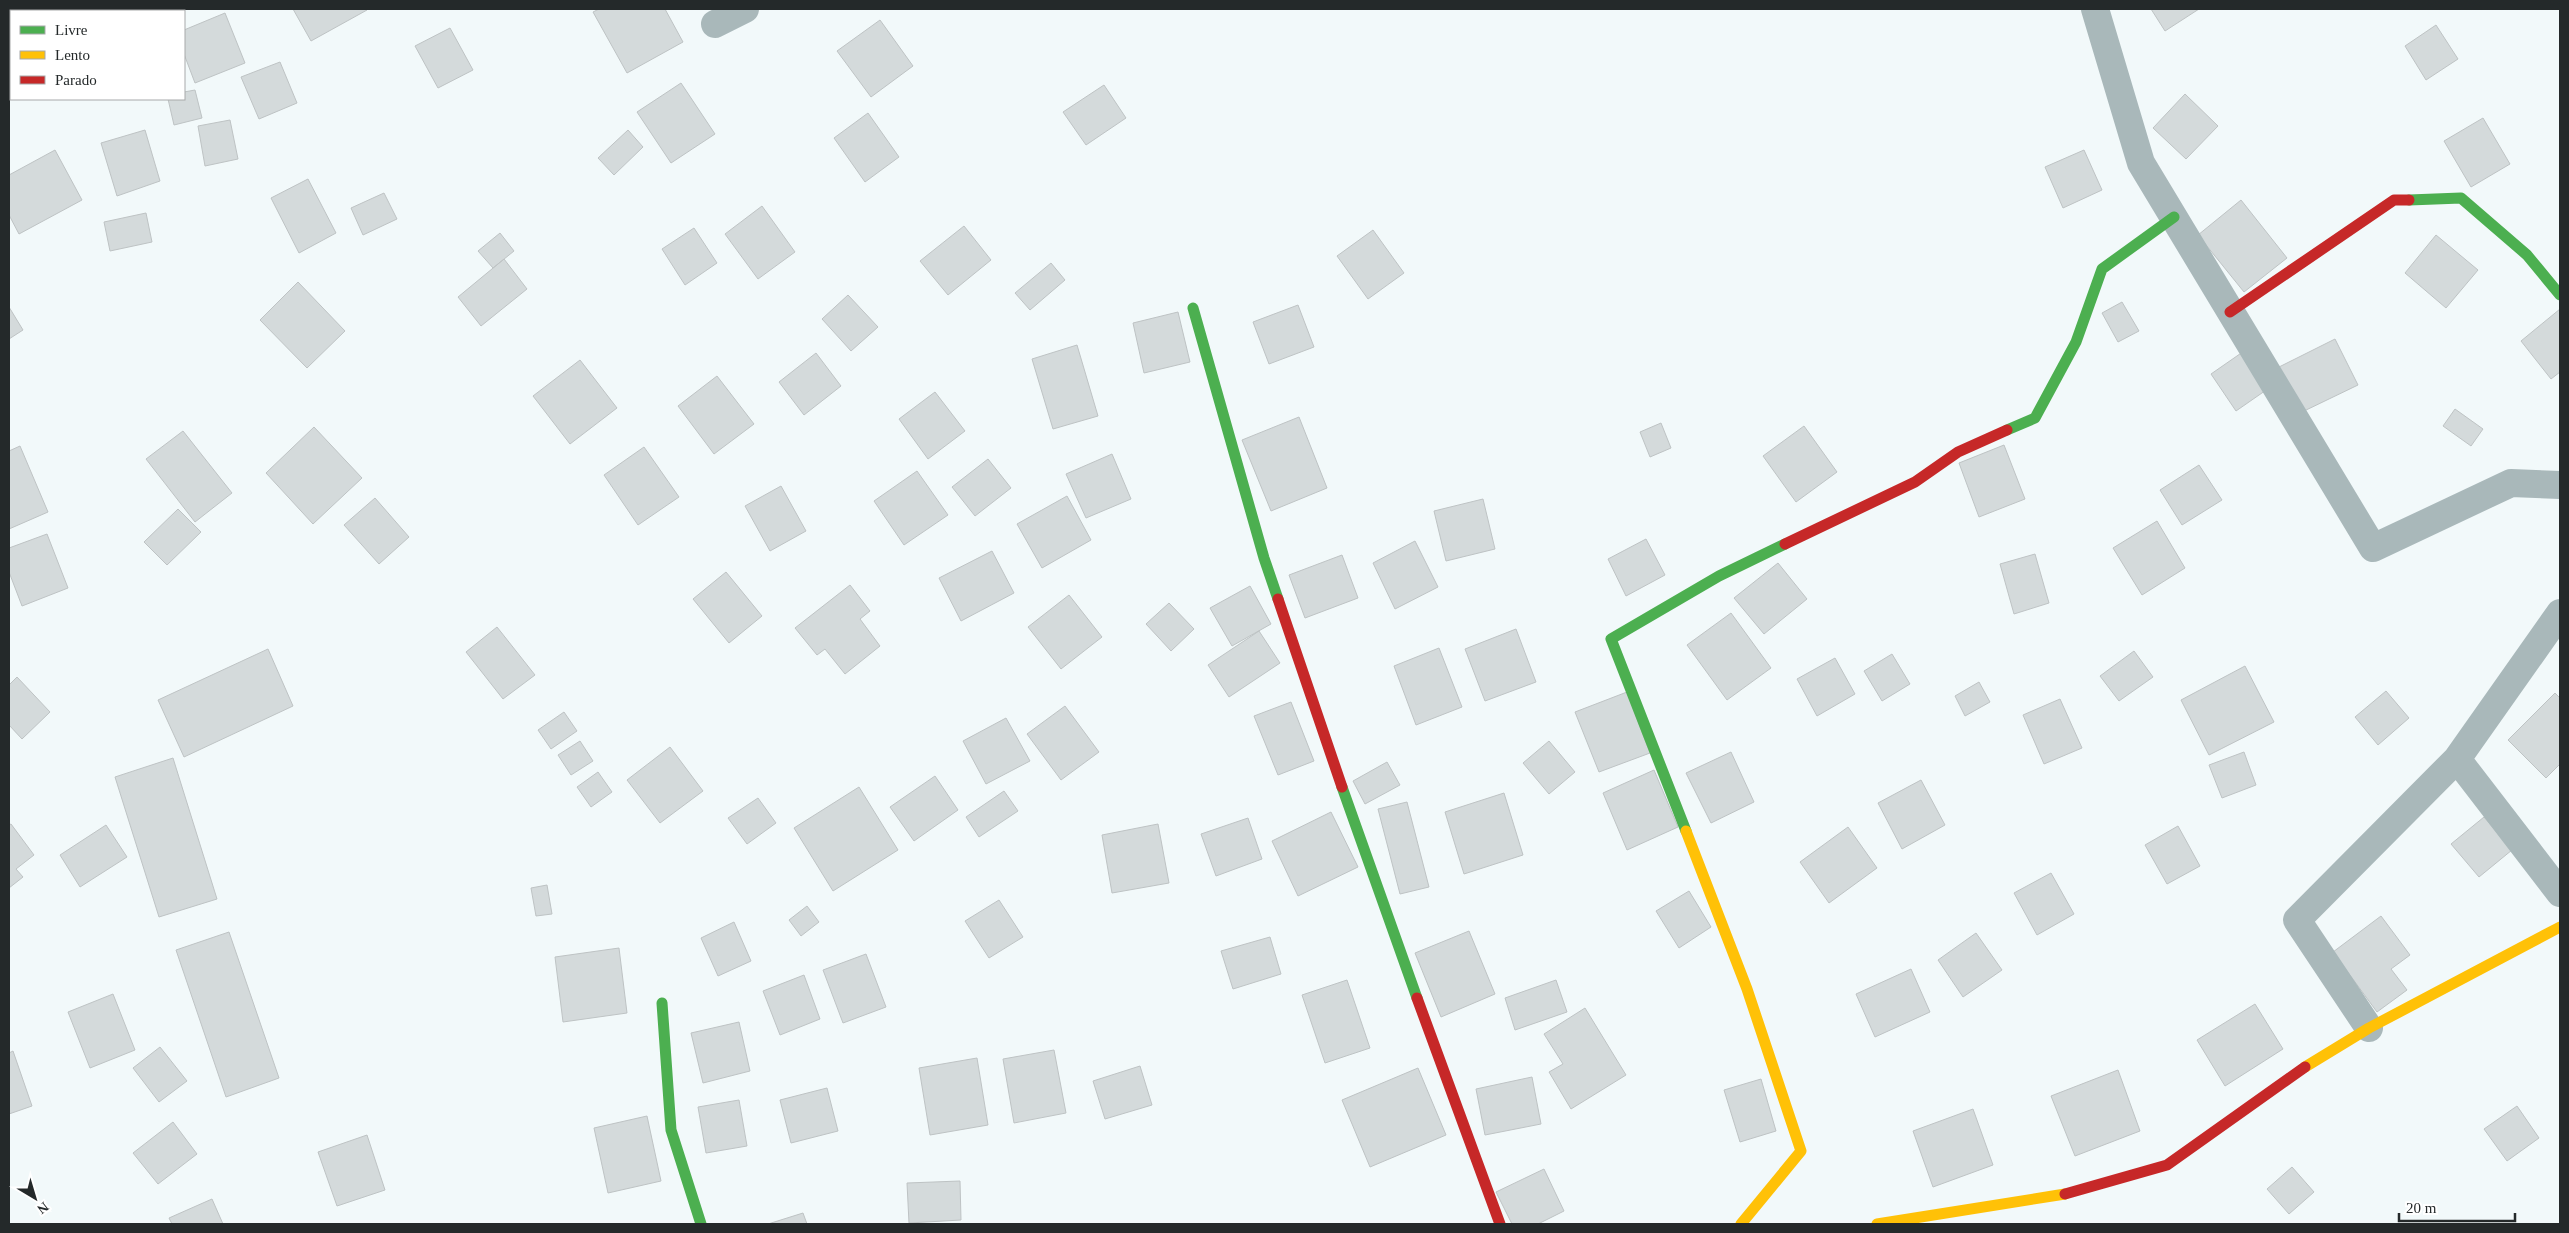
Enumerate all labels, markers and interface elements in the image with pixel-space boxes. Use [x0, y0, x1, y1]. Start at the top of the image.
legend [10, 10, 185, 100]
text: Livre [55, 22, 88, 38]
text: Lento [55, 47, 90, 63]
text: Parado [55, 72, 97, 88]
north arrow [10, 1173, 60, 1223]
scale bar [2399, 1190, 2515, 1222]
text: N [34, 1199, 51, 1217]
text: 20 m [2406, 1200, 2437, 1216]

